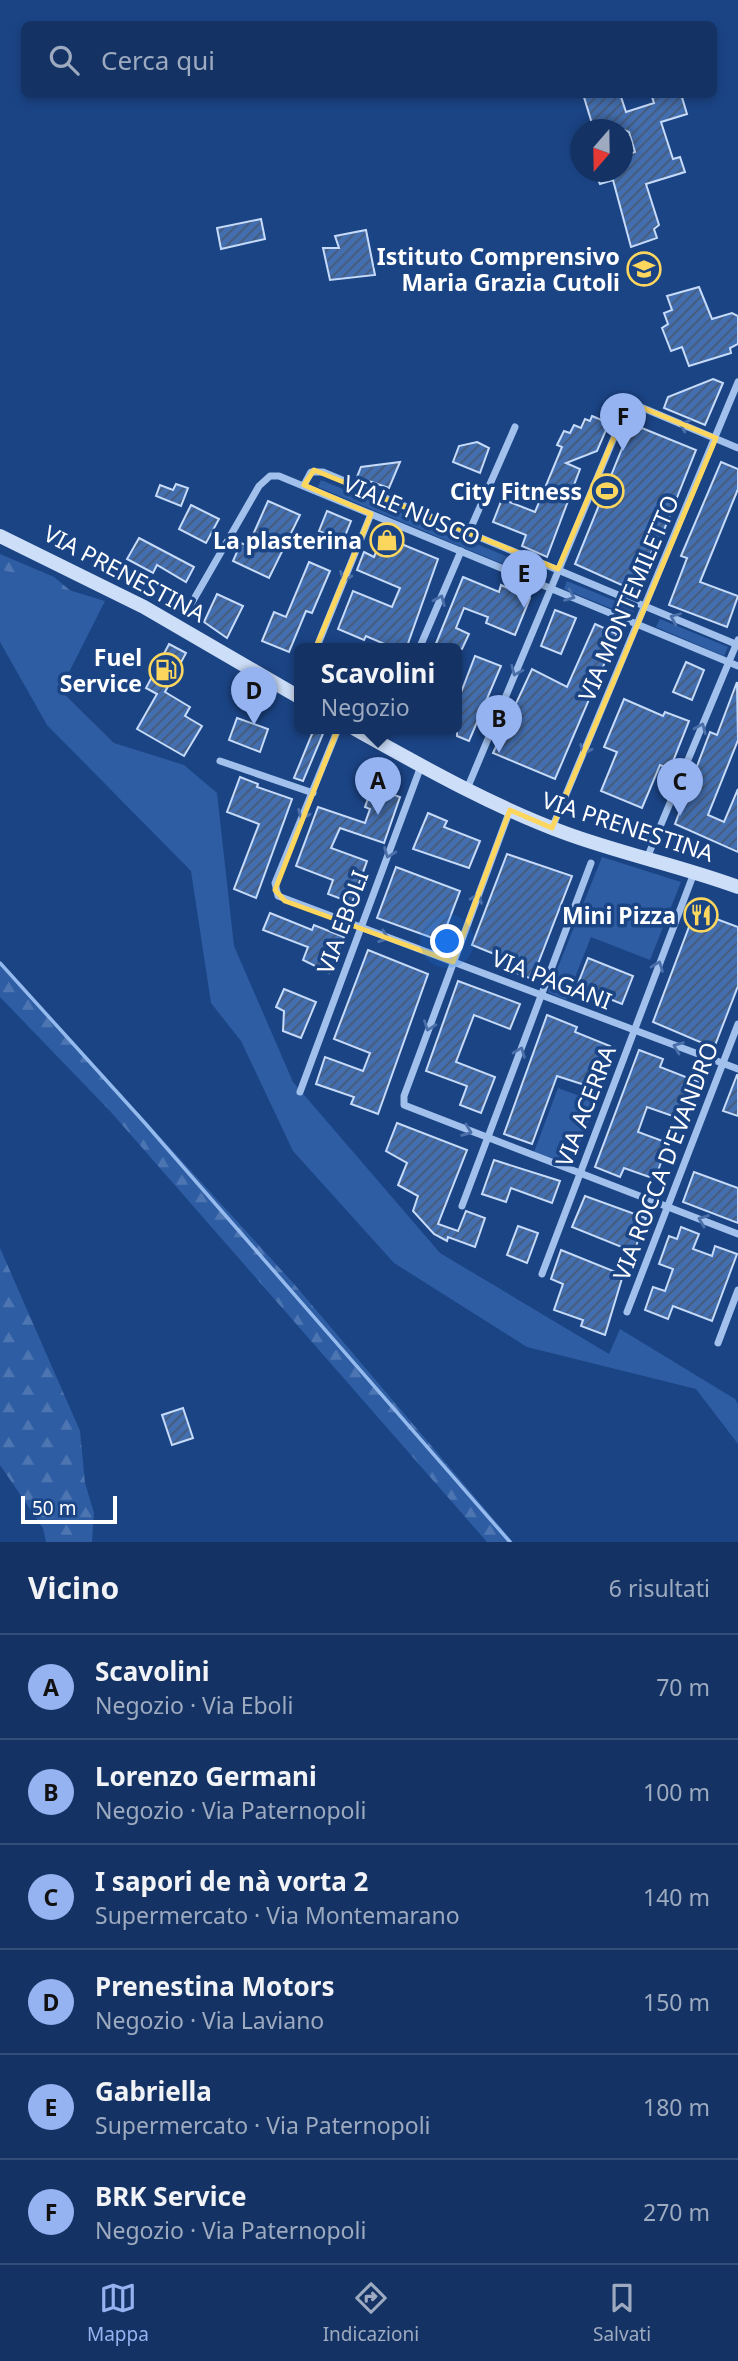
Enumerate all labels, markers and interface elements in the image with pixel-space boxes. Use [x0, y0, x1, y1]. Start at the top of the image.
search box [21, 21, 717, 98]
icon: search [45, 41, 83, 79]
text: Cerca qui [101, 42, 215, 78]
north arrow [570, 119, 633, 182]
place label: Istituto Comprensivo Maria Grazia Cutoli [377, 240, 620, 298]
school or university icon: Istituto Comprensivo Maria Grazia Cutoli [625, 250, 663, 288]
pin: F [600, 393, 646, 451]
one-way arrow [679, 420, 691, 434]
street label: VIALE NUSCO [339, 467, 485, 553]
sports icon: City Fitness [588, 472, 626, 510]
place label: City Fitness [450, 475, 582, 507]
street label: VIA MONTEMILETTO [570, 490, 686, 706]
street label: VIA PRENESTINA [38, 517, 212, 629]
shop icon: La plasterina [368, 521, 406, 559]
place label: La plasterina [213, 524, 362, 556]
pin: E [501, 550, 547, 608]
one-way arrow [339, 570, 353, 583]
one-way arrow [563, 588, 575, 602]
one-way arrow [431, 595, 445, 607]
one-way arrow [670, 613, 682, 627]
place label: Fuel Service [60, 641, 142, 699]
popup [294, 643, 462, 734]
fuel station icon: Fuel Service [147, 651, 185, 689]
text: Scavolini [321, 655, 435, 691]
one-way arrow [510, 664, 524, 676]
pin: D [231, 667, 277, 725]
text: Negozio [321, 691, 410, 723]
pin: B [476, 695, 522, 753]
one-way arrow [693, 723, 707, 735]
one-way arrow [580, 743, 594, 755]
pin: A [355, 757, 401, 815]
pin: C [657, 758, 703, 816]
street label: VIA PRENESTINA [538, 783, 718, 869]
one-way arrow [298, 809, 312, 821]
one-way arrow [383, 846, 397, 858]
street label: VIA EBOLI [309, 866, 375, 978]
one-way arrow [468, 893, 482, 905]
restaurant icon: Mini Pizza [682, 896, 720, 934]
place label: Mini Pizza [562, 899, 676, 931]
your location [430, 924, 464, 958]
one-way arrow [378, 929, 390, 943]
street label: VIA PAGANI [487, 941, 617, 1017]
one-way arrow [650, 961, 664, 973]
one-way arrow [424, 1020, 438, 1032]
street label: VIA ROCCA D'EVANDRO [605, 1037, 725, 1285]
street label: VIA ACERRA [547, 1041, 623, 1171]
one-way arrow [673, 1041, 685, 1055]
one-way arrow [512, 1046, 526, 1058]
one-way arrow [460, 1122, 472, 1136]
one-way arrow [697, 1215, 709, 1229]
scale bar [21, 1493, 117, 1525]
text: 50 m [32, 1495, 76, 1521]
text: Vicino [28, 1567, 119, 1608]
text: 6 risultati [609, 1572, 710, 1604]
text: Scavolini [95, 1653, 210, 1689]
text: A [43, 1671, 59, 1703]
text: 70 m [656, 1671, 710, 1703]
text: Negozio · Via Eboli [95, 1689, 293, 1721]
text: Lorenzo Germani [95, 1758, 317, 1794]
text: B [43, 1776, 59, 1808]
text: 100 m [643, 1776, 710, 1808]
text: Negozio · Via Paternopoli [95, 1794, 366, 1826]
text: I sapori de nà vorta 2 [95, 1863, 369, 1899]
text: C [44, 1881, 58, 1913]
text: 140 m [643, 1881, 710, 1913]
text: Supermercato · Via Montemarano [95, 1899, 460, 1931]
text: Prenestina Motors [95, 1968, 335, 2004]
text: D [43, 1986, 59, 2018]
text: 150 m [643, 1986, 710, 2018]
text: Negozio · Via Laviano [95, 2004, 324, 2036]
text: Gabriella [95, 2073, 212, 2109]
text: E [45, 2091, 57, 2123]
text: 180 m [643, 2091, 710, 2123]
text: Supermercato · Via Paternopoli [95, 2109, 431, 2141]
text: BRK Service [95, 2178, 246, 2214]
text: F [45, 2196, 57, 2228]
text: 270 m [643, 2196, 710, 2228]
text: Negozio · Via Paternopoli [95, 2214, 366, 2246]
tab: Mappa [87, 2279, 149, 2347]
tab: Indicazioni [323, 2279, 419, 2347]
tab: Salvati [593, 2279, 651, 2347]

